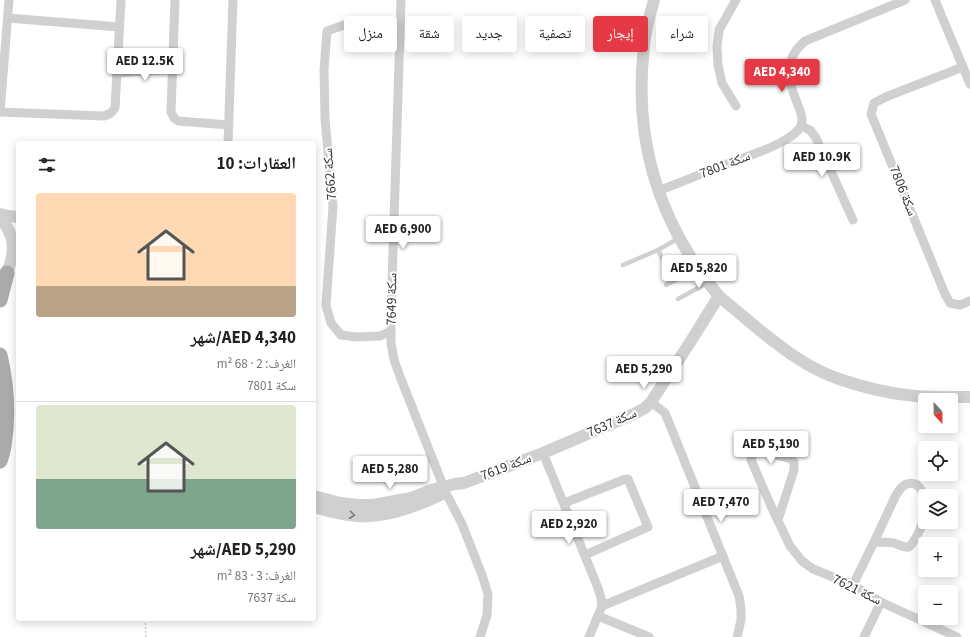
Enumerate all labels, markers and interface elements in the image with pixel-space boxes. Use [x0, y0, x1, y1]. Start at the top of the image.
chip: منزل [344, 16, 397, 52]
chip: شقة [405, 16, 454, 52]
chip: جديد [462, 16, 517, 52]
chip: تصفية [525, 16, 585, 52]
chip: إيجار [593, 16, 648, 52]
chip: شراء [656, 16, 708, 52]
pin: AED 12.5K [99, 48, 191, 82]
text: AED 12.5K [116, 52, 174, 70]
pin: AED 4,340 [736, 59, 828, 93]
text: AED 4,340 [754, 63, 810, 81]
pin: AED 10.9K [776, 144, 868, 178]
street label: سكة 7801 [697, 146, 753, 184]
street label: سكة 7662 [318, 147, 342, 201]
text: AED 10.9K [793, 148, 851, 166]
text: العقارات: 10 [217, 152, 296, 176]
icon: filters [36, 154, 58, 176]
street label: سكة 7806 [884, 163, 922, 219]
pin: AED 6,900 [357, 216, 449, 250]
icon: home [130, 219, 202, 291]
text: AED 6,900 [375, 220, 431, 238]
pin: AED 5,820 [653, 255, 745, 289]
text: AED 5,820 [671, 259, 727, 277]
street label: سكة 7649 [382, 273, 402, 325]
text: AED 4,340/شهر [191, 326, 296, 350]
text: الغرف: 2 · 68 m² [217, 355, 296, 373]
pin: AED 5,290 [598, 356, 690, 390]
text: AED 5,290 [616, 360, 672, 378]
text: سكة 7801 [247, 377, 296, 395]
north arrow [918, 393, 958, 433]
map controls [918, 393, 958, 625]
street label: سكة 7637 [584, 403, 640, 443]
icon: home [130, 431, 202, 503]
pin: AED 5,190 [725, 431, 817, 465]
text: AED 5,190 [743, 435, 799, 453]
button: locate [918, 441, 958, 481]
street label: سكة 7619 [478, 448, 534, 486]
pin: AED 5,280 [344, 456, 436, 490]
text: AED 5,280 [362, 460, 418, 478]
pin: AED 7,470 [675, 489, 767, 523]
button: layers [918, 489, 958, 529]
text: AED 7,470 [693, 493, 749, 511]
one-way arrow [349, 510, 355, 519]
pin: AED 2,920 [523, 511, 615, 545]
text: AED 2,920 [541, 515, 597, 533]
button: + [918, 537, 958, 577]
text: AED 5,290/شهر [191, 538, 296, 562]
text: الغرف: 3 · 83 m² [217, 567, 296, 585]
street label: سكة 7621 [829, 569, 885, 611]
button: − [918, 585, 958, 625]
text: سكة 7637 [247, 589, 296, 607]

